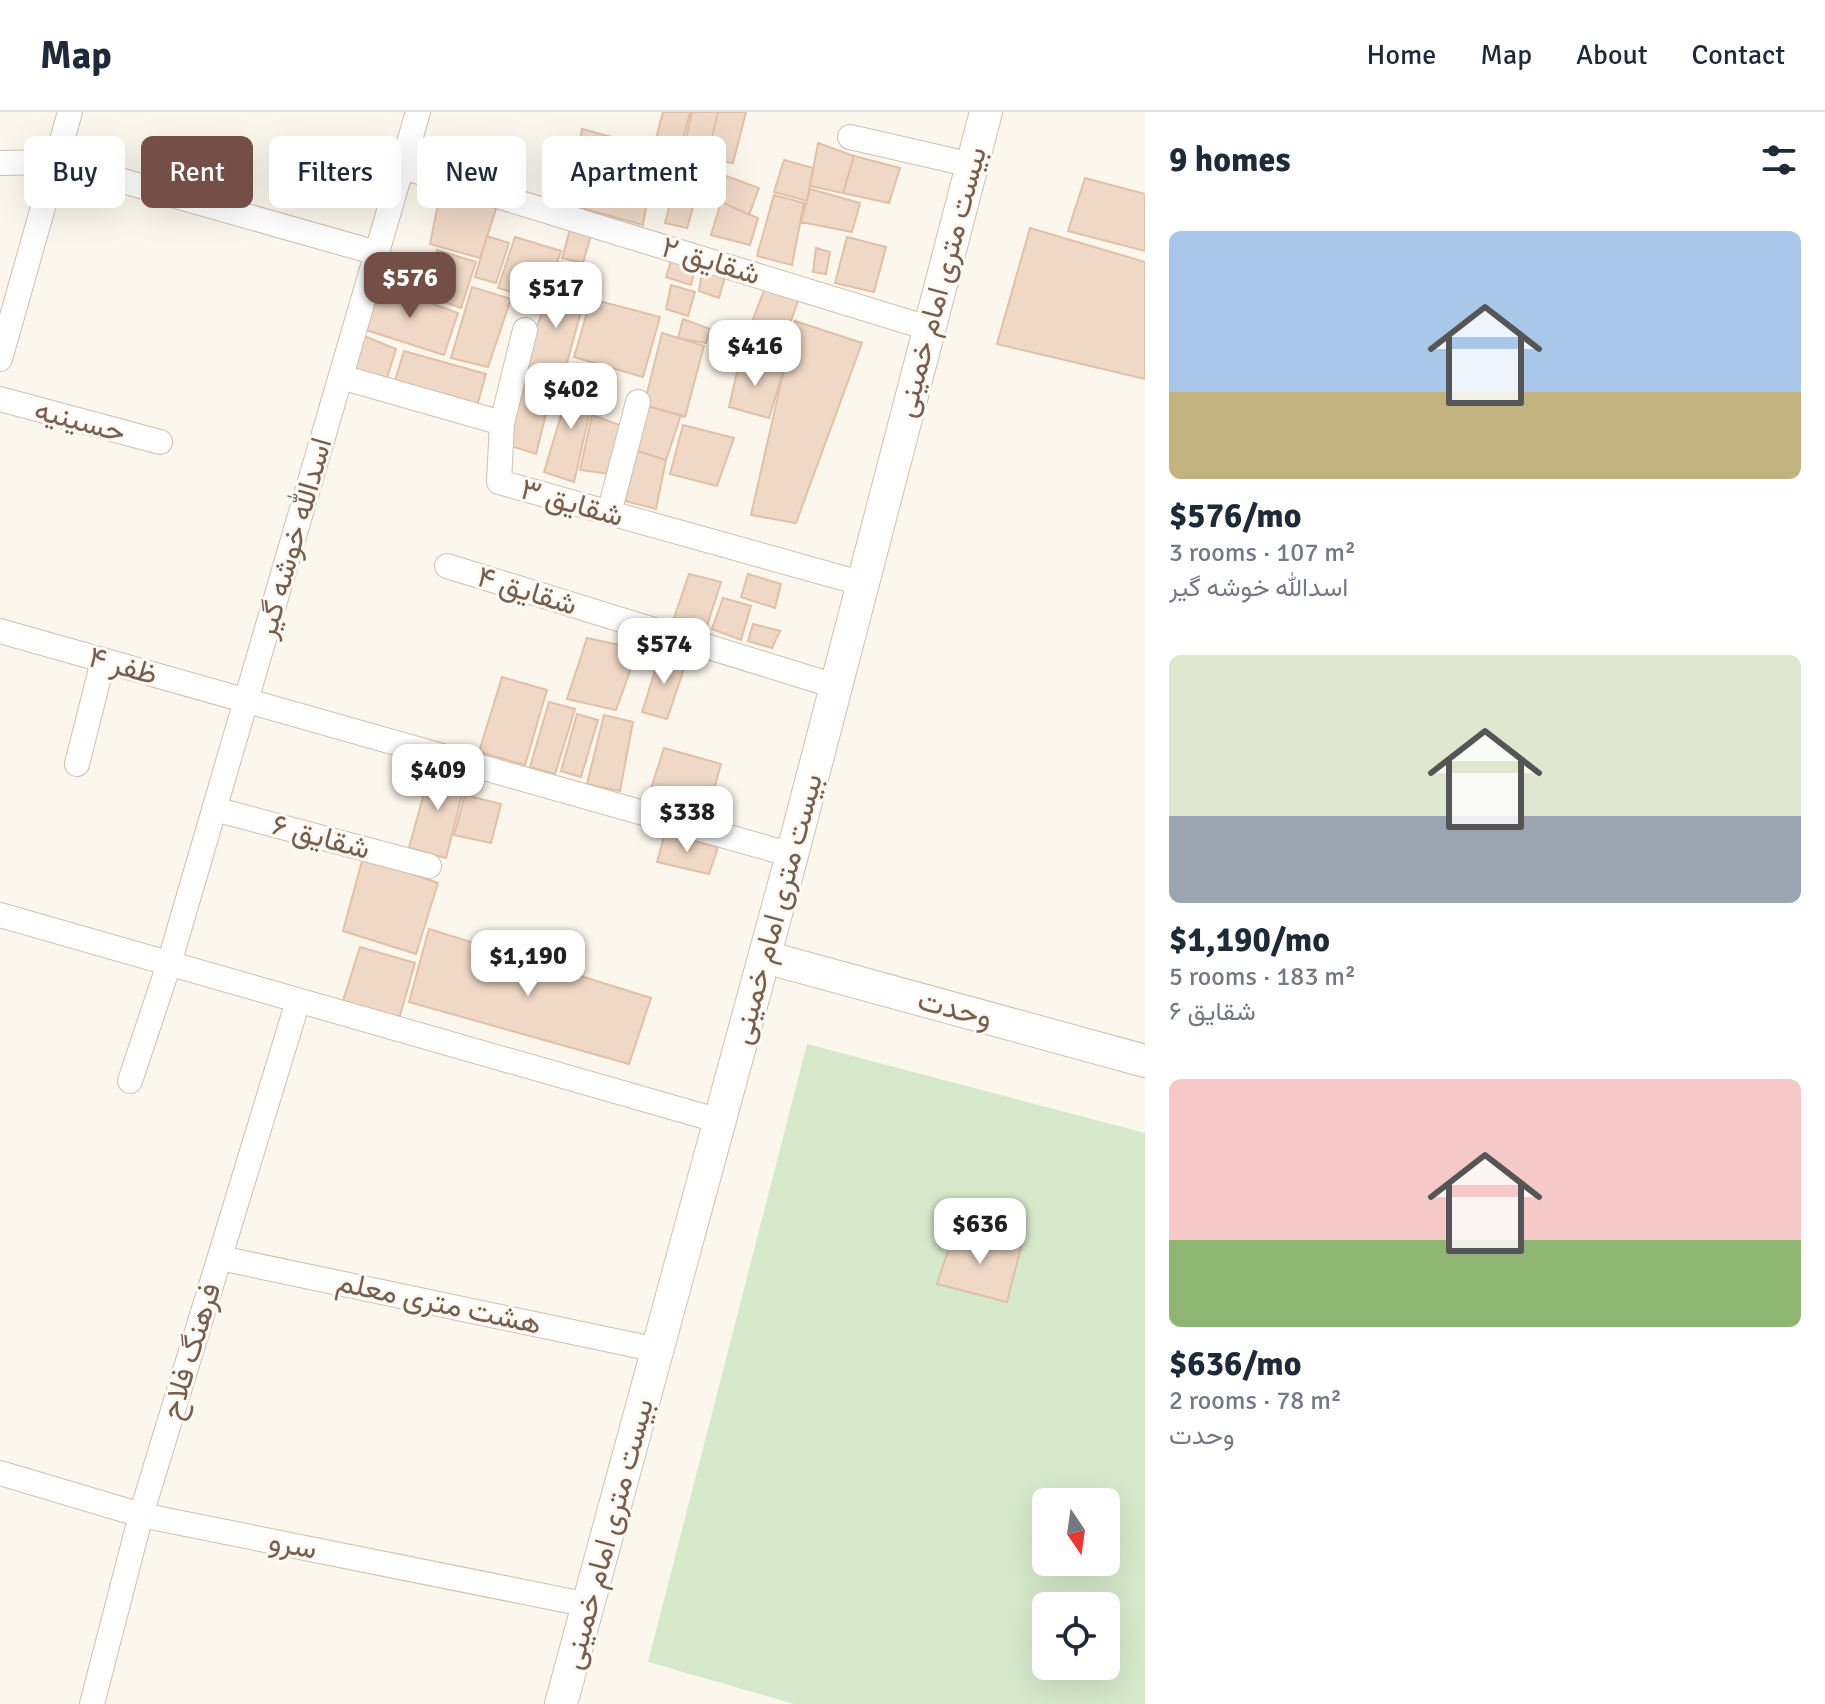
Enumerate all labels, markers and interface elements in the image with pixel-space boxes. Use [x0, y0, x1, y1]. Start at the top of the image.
text: Map [40, 32, 112, 79]
text: Home [1367, 38, 1436, 72]
text: Map [1480, 38, 1532, 72]
text: About [1576, 38, 1648, 72]
text: Contact [1692, 38, 1785, 72]
chip: Buy [24, 136, 125, 208]
chip: Rent [141, 136, 253, 208]
chip: Filters [269, 136, 401, 208]
chip: New [417, 136, 526, 208]
chip: Apartment [542, 136, 726, 208]
icon: filters [1757, 138, 1801, 182]
text: 9 homes [1169, 139, 1290, 181]
street label: بیست متری امام خمینی [887, 143, 995, 421]
street label: شقایق ۲ [657, 229, 765, 293]
pin: $576 [363, 252, 457, 320]
text: $576 [382, 262, 438, 294]
pin: $517 [509, 262, 603, 330]
text: $517 [528, 272, 584, 304]
icon: home [1413, 283, 1557, 427]
pin: $416 [708, 320, 802, 388]
text: $416 [727, 330, 783, 362]
pin: $402 [524, 363, 618, 431]
text: $402 [543, 373, 599, 405]
street label: حسینیه [30, 391, 130, 451]
street label: اسدالله خوشه گیر [247, 433, 340, 644]
street label: شقایق ۳ [516, 471, 628, 535]
text: $576/mo [1169, 495, 1302, 537]
text: 3 rooms · 107 m² [1169, 537, 1356, 569]
street label: شقایق ۴ [473, 558, 581, 624]
text: اسدالله خوشه گیر [1169, 572, 1348, 604]
pin: $574 [617, 618, 711, 686]
text: $574 [636, 628, 692, 660]
street label: ظفر ۴ [84, 639, 162, 693]
icon: home [1413, 707, 1557, 851]
pin: $409 [391, 744, 485, 812]
text: $409 [410, 754, 466, 786]
street label: بیست متری امام خمینی [723, 770, 831, 1048]
pin: $338 [640, 786, 734, 854]
text: $338 [659, 796, 715, 828]
street label: شقایق ۶ [268, 806, 374, 868]
text: $1,190/mo [1169, 919, 1330, 961]
pin: $1,190 [463, 930, 593, 998]
text: $1,190 [489, 940, 567, 972]
text: 5 rooms · 183 m² [1169, 961, 1356, 993]
street label: وحدت [914, 981, 996, 1037]
text: شقایق ۶ [1169, 996, 1256, 1028]
icon: home [1413, 1131, 1557, 1275]
pin: $636 [933, 1198, 1027, 1266]
text: $636 [952, 1208, 1008, 1240]
street label: هشت متری معلم [333, 1263, 545, 1343]
street label: فرهنگ فلاح [153, 1278, 230, 1424]
text: $636/mo [1169, 1343, 1302, 1385]
text: 2 rooms · 78 m² [1169, 1385, 1342, 1417]
street label: بیست متری امام خمینی [554, 1395, 662, 1673]
text: وحدت [1169, 1420, 1235, 1452]
north arrow [1032, 1488, 1120, 1576]
map controls [1032, 1488, 1120, 1680]
street label: سرو [266, 1522, 320, 1568]
button: locate [1032, 1592, 1120, 1680]

